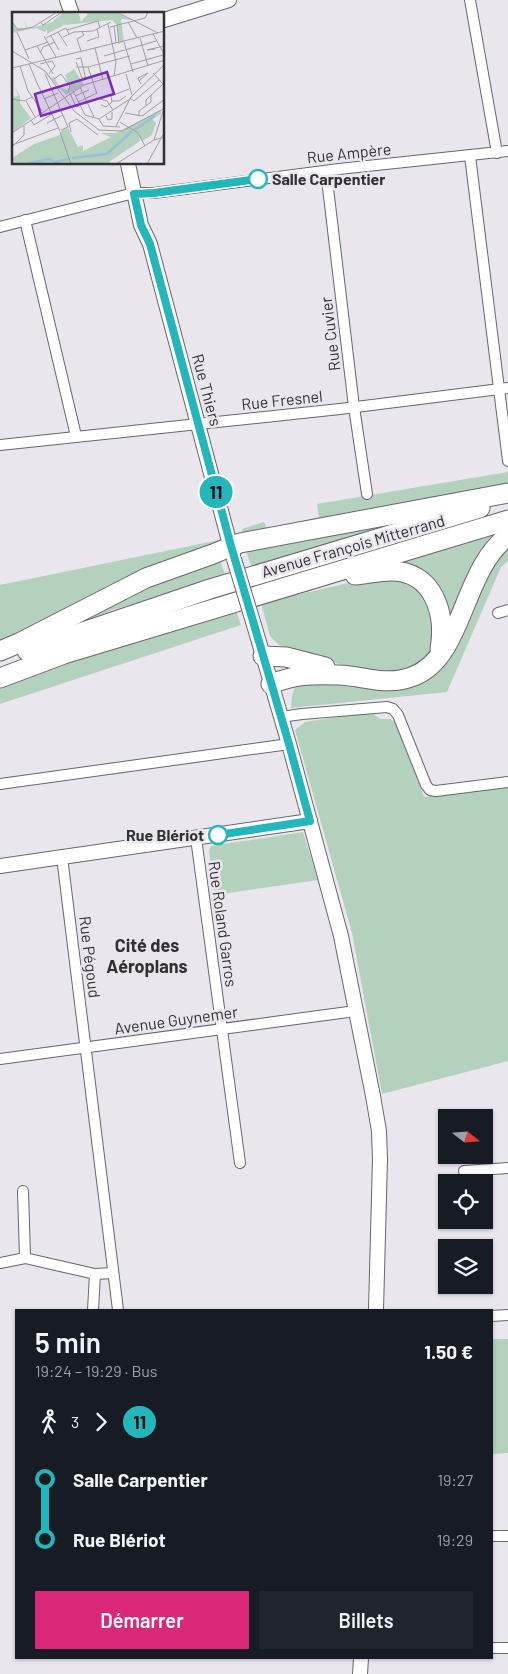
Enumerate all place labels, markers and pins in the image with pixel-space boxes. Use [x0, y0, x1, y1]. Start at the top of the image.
marker: Salle Carpentier [248, 169, 268, 189]
place label: Salle Carpentier [272, 169, 385, 188]
place label: Rue Blériot [126, 825, 204, 844]
marker: Rue Blériot [208, 825, 228, 845]

